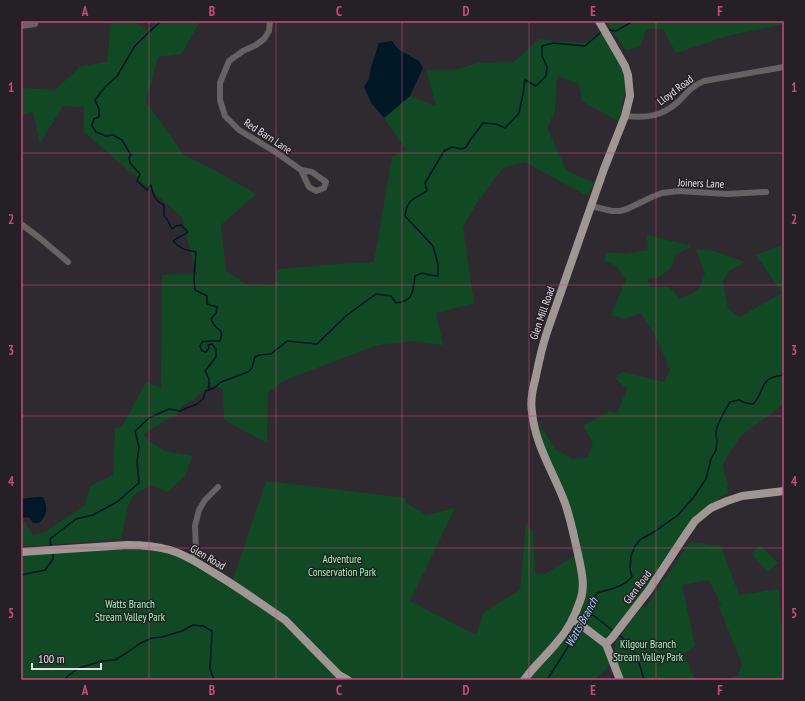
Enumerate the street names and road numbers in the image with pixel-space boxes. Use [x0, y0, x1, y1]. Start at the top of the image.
street label: Lloyd Road [654, 72, 696, 108]
street label: Red Barn Lane [241, 115, 295, 157]
street label: Joiners Lane [677, 175, 725, 191]
street label: Glen Mill Road [526, 284, 558, 341]
street label: Glen Road [188, 541, 228, 573]
street label: Glen Road [620, 567, 654, 607]

